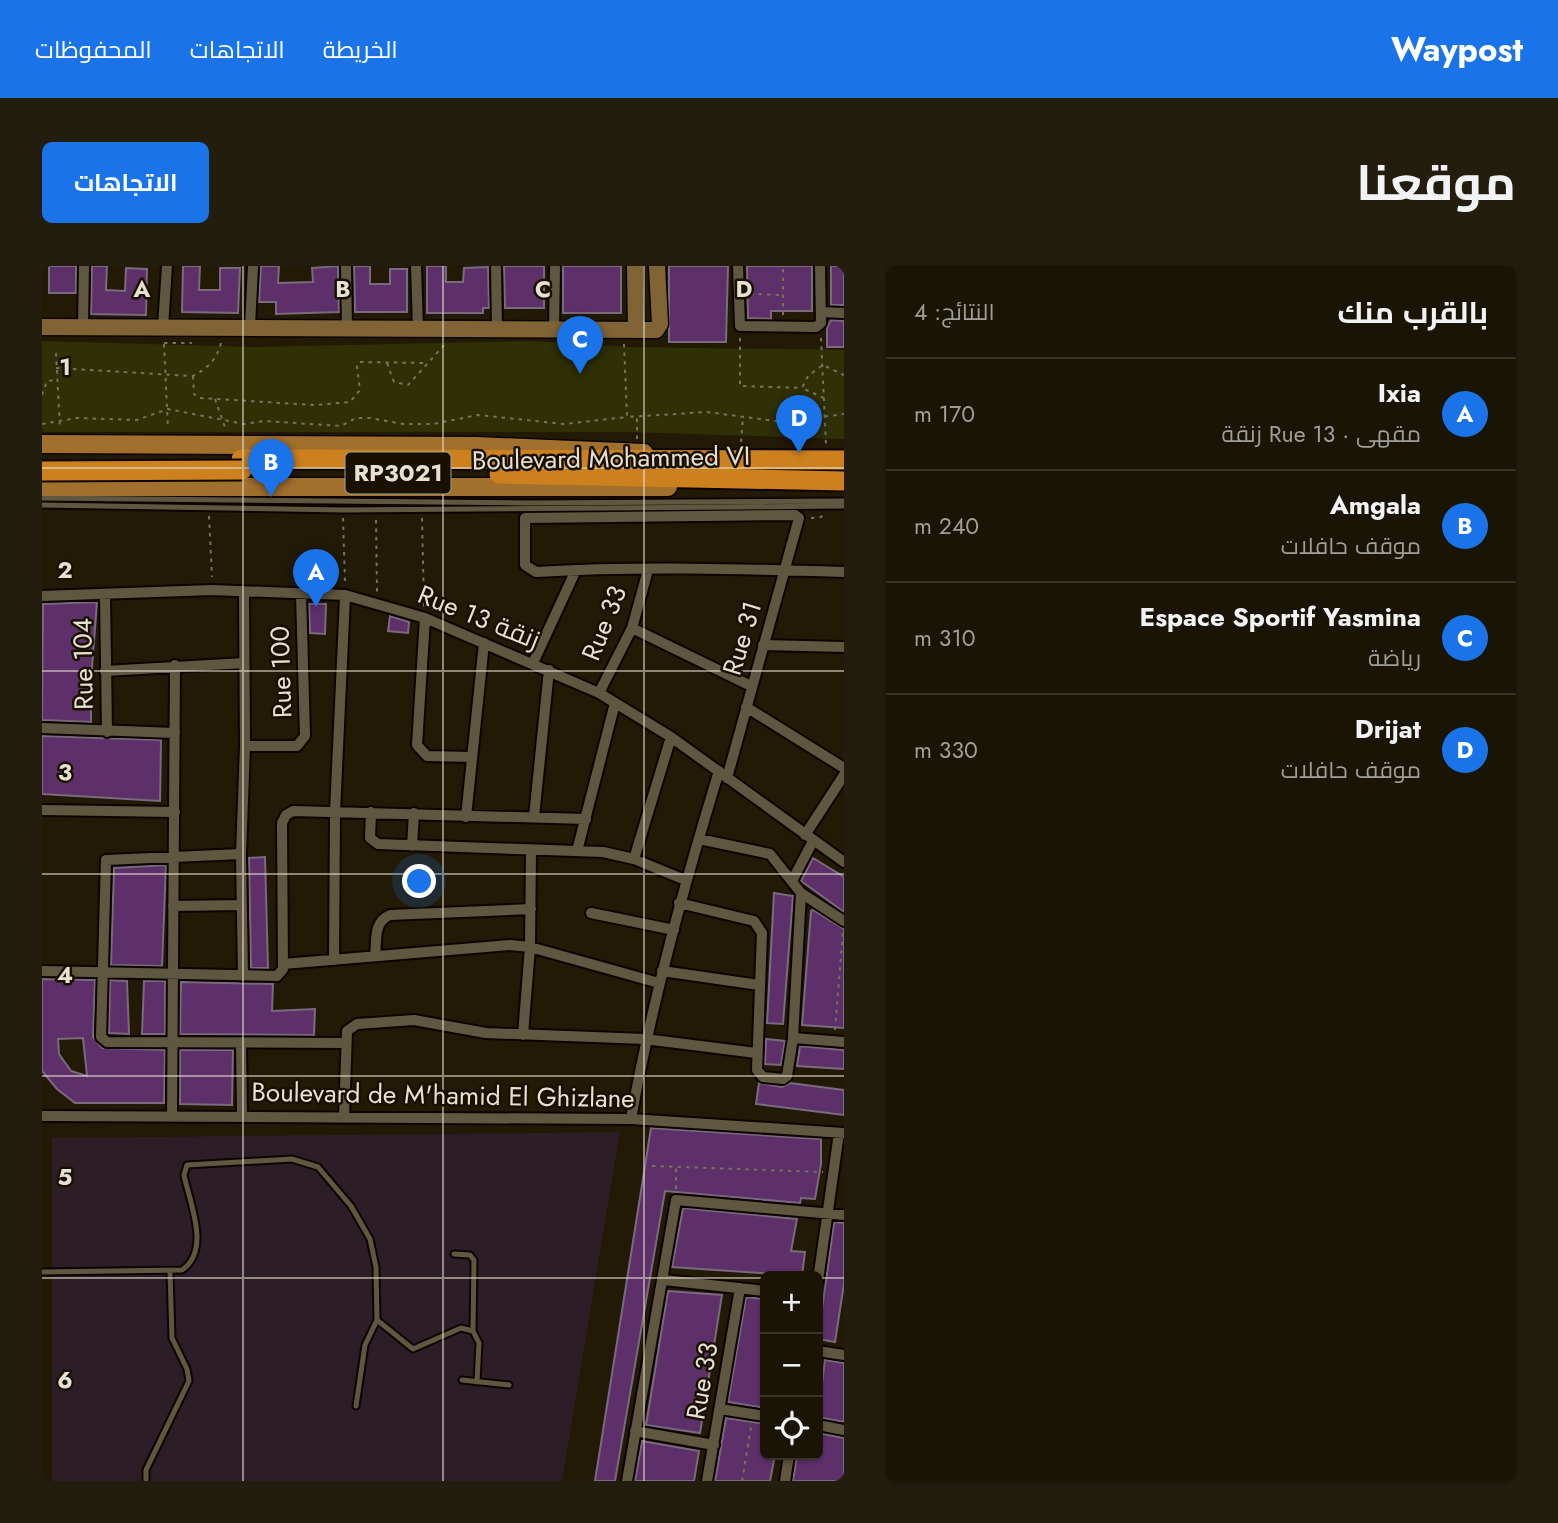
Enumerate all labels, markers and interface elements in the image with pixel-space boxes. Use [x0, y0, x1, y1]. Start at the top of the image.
text: Waypost [1391, 26, 1523, 73]
text: المحفوظات [35, 32, 152, 67]
text: الاتجاهات [190, 32, 285, 67]
text: الخريطة [323, 32, 398, 67]
button: الاتجاهات [42, 142, 209, 223]
text: موقعنا [1356, 148, 1516, 218]
text: A [133, 272, 151, 306]
text: B [335, 272, 351, 306]
text: C [535, 272, 551, 306]
text: D [736, 272, 753, 306]
text: بالقرب منك [1337, 291, 1488, 334]
text: النتائج: 4 [914, 295, 995, 329]
pin: C [557, 316, 603, 374]
text: 1 [59, 350, 71, 384]
text: Ixia [1378, 374, 1421, 412]
pin: D [776, 395, 822, 453]
text: 170 m [914, 397, 975, 431]
text: A [1457, 397, 1473, 431]
text: مقهى · Rue 13 زنقة [1222, 417, 1421, 451]
street label: Boulevard Mohammed VI [472, 437, 750, 479]
pin: B [248, 439, 294, 497]
road number: RP3021 [346, 453, 450, 494]
text: Amgala [1330, 486, 1421, 524]
text: 240 m [914, 509, 979, 543]
text: B [1457, 509, 1473, 543]
text: موقف حافلات [1281, 529, 1421, 563]
pin: A [293, 549, 339, 607]
text: 2 [57, 553, 73, 587]
street label: Rue 13 زنقة [412, 575, 546, 659]
street label: Rue 33 [572, 580, 636, 666]
street label: Rue 31 [713, 596, 771, 680]
text: Espace Sportif Yasmina [1139, 598, 1421, 636]
street label: Rue 104 [63, 618, 103, 710]
text: 310 m [914, 621, 976, 655]
text: C [1457, 621, 1473, 655]
street label: Rue 100 [260, 625, 302, 719]
text: رياضة [1368, 641, 1421, 675]
text: Drijat [1355, 710, 1421, 748]
text: 330 m [914, 733, 978, 767]
text: D [1457, 733, 1473, 767]
text: موقف حافلات [1281, 753, 1421, 787]
text: 3 [58, 755, 72, 789]
your location [402, 864, 436, 898]
text: 4 [57, 958, 73, 992]
street label: Boulevard de M'hamid El Ghizlane [251, 1073, 635, 1117]
text: 5 [58, 1160, 72, 1194]
map controls [760, 1271, 823, 1460]
button: + [760, 1271, 823, 1334]
button: − [760, 1334, 823, 1397]
street label: Rue 33 [677, 1339, 727, 1423]
text: 6 [57, 1363, 73, 1397]
button: locate [760, 1397, 823, 1460]

